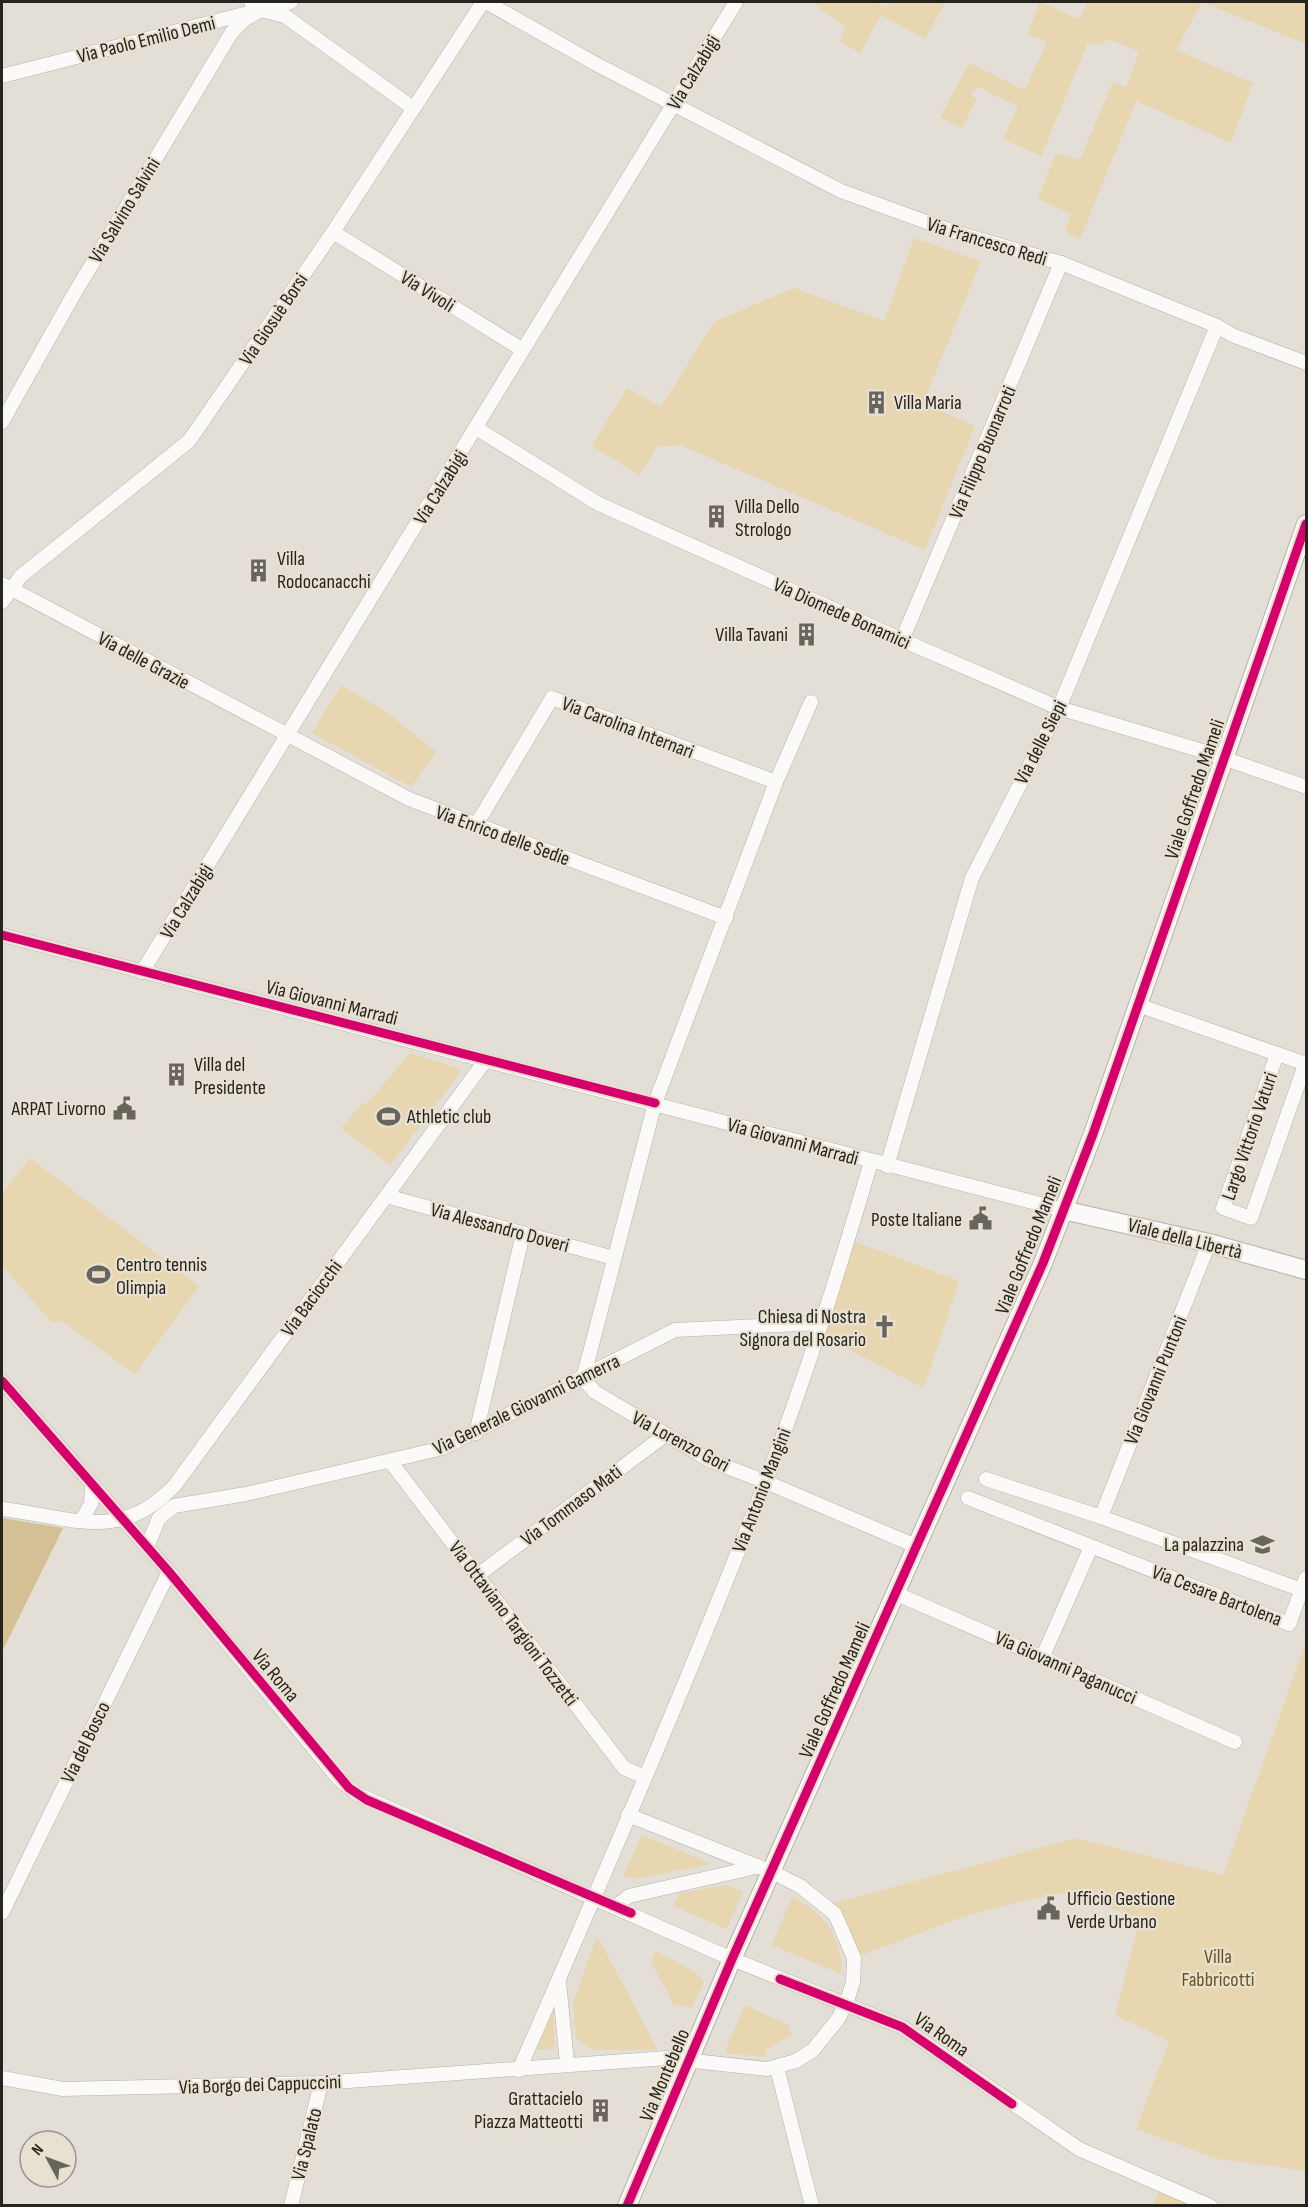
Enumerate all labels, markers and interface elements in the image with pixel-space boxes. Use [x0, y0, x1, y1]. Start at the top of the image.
street label: Via Paolo Emilio Demi [75, 11, 218, 69]
street label: Via Calzabigi [662, 31, 726, 114]
street label: Via Salvino Salvini [84, 153, 166, 268]
street label: Via Francesco Redi [924, 212, 1050, 272]
street label: Via Vivoli [396, 266, 459, 318]
street label: Via Giosuè Borsi [234, 269, 313, 370]
street label: Via Filippo Buonarroti [944, 382, 1022, 523]
building icon: Villa Maria [863, 389, 889, 415]
place label: Villa Maria [894, 391, 962, 415]
street label: Via Calzabigi [409, 446, 473, 529]
place label: Villa Dello Strologo [735, 495, 800, 542]
building icon: Villa Dello Strologo [704, 504, 730, 530]
place label: Villa Rodocanacchi [277, 547, 371, 594]
building icon: Villa Rodocanacchi [246, 557, 272, 583]
street label: Via Diomede Bonamici [769, 573, 914, 655]
building icon: Villa Tavani [793, 621, 819, 647]
place label: Villa Tavani [715, 623, 788, 647]
street label: Via delle Grazie [93, 627, 194, 695]
street label: Via Carolina Internari [558, 692, 697, 764]
street label: Via delle Siepi [1010, 696, 1072, 788]
street label: Viale Goffredo Mameli [1160, 716, 1230, 863]
street label: Via Enrico delle Sedie [432, 801, 573, 871]
street label: Via Calzabigi [155, 860, 219, 943]
street label: Via Giovanni Marradi [263, 975, 400, 1031]
place label: Villa del Presidente [194, 1053, 266, 1100]
building icon: Villa del Presidente [163, 1062, 189, 1088]
street label: Largo Vittorio Vaturi [1217, 1069, 1283, 1203]
public building icon: ARPAT Livorno [111, 1095, 137, 1121]
place label: ARPAT Livorno [11, 1097, 106, 1121]
sports icon: Athletic club [376, 1103, 402, 1129]
place label: Athletic club [406, 1105, 491, 1129]
street label: Via Giovanni Marradi [724, 1113, 861, 1171]
street label: Viale Goffredo Mameli [990, 1173, 1068, 1318]
street label: Via Alessandro Doveri [428, 1198, 572, 1258]
public building icon: Poste Italiane [967, 1206, 993, 1232]
place label: Poste Italiane [871, 1208, 962, 1232]
street label: Viale della Libertà [1125, 1213, 1245, 1265]
place label: Centro tennis Olimpia [116, 1253, 207, 1300]
street label: Via Baciocchi [276, 1256, 348, 1341]
sports icon: Centro tennis Olimpia [85, 1262, 111, 1288]
place label: Chiesa di Nostra Signora del Rosario [739, 1305, 866, 1352]
street label: Via Giovanni Puntoni [1119, 1313, 1193, 1448]
church icon: Chiesa di Nostra Signora del Rosario [871, 1314, 897, 1340]
street label: Via Generale Giovanni Gamerra [429, 1349, 624, 1461]
street label: Via Lorenzo Gori [628, 1406, 734, 1478]
street label: Via Antonio Mangini [727, 1425, 797, 1556]
street label: Via Tommaso Mati [516, 1460, 627, 1552]
school or university icon: La palazzina [1249, 1531, 1275, 1557]
place label: La palazzina [1164, 1533, 1244, 1557]
street label: Via Ottaviano Targioni Tozzetti [443, 1536, 583, 1711]
street label: Via Cesare Bartolena [1148, 1560, 1285, 1632]
street label: Viale Goffredo Mameli [794, 1619, 876, 1762]
street label: Via Giovanni Paganucci [991, 1626, 1140, 1710]
street label: Via Roma [246, 1644, 304, 1707]
street label: Via del Bosco [56, 1698, 116, 1787]
place label: Ufficio Gestione Verde Urbano [1067, 1887, 1175, 1934]
public building icon: Ufficio Gestione Verde Urbano [1036, 1896, 1062, 1922]
park label: Villa Fabbricotti [1181, 1945, 1255, 1992]
street label: Via Roma [909, 2007, 973, 2062]
street label: Via Montebello [635, 2025, 695, 2125]
street label: Via Borgo dei Cappuccini [178, 2070, 342, 2100]
place label: Grattacielo Piazza Matteotti [474, 2087, 583, 2134]
building icon: Grattacielo Piazza Matteotti [588, 2097, 614, 2123]
street label: Via Spalato [286, 2106, 328, 2183]
north arrow [18, 2129, 78, 2189]
text: N [28, 2141, 48, 2160]

